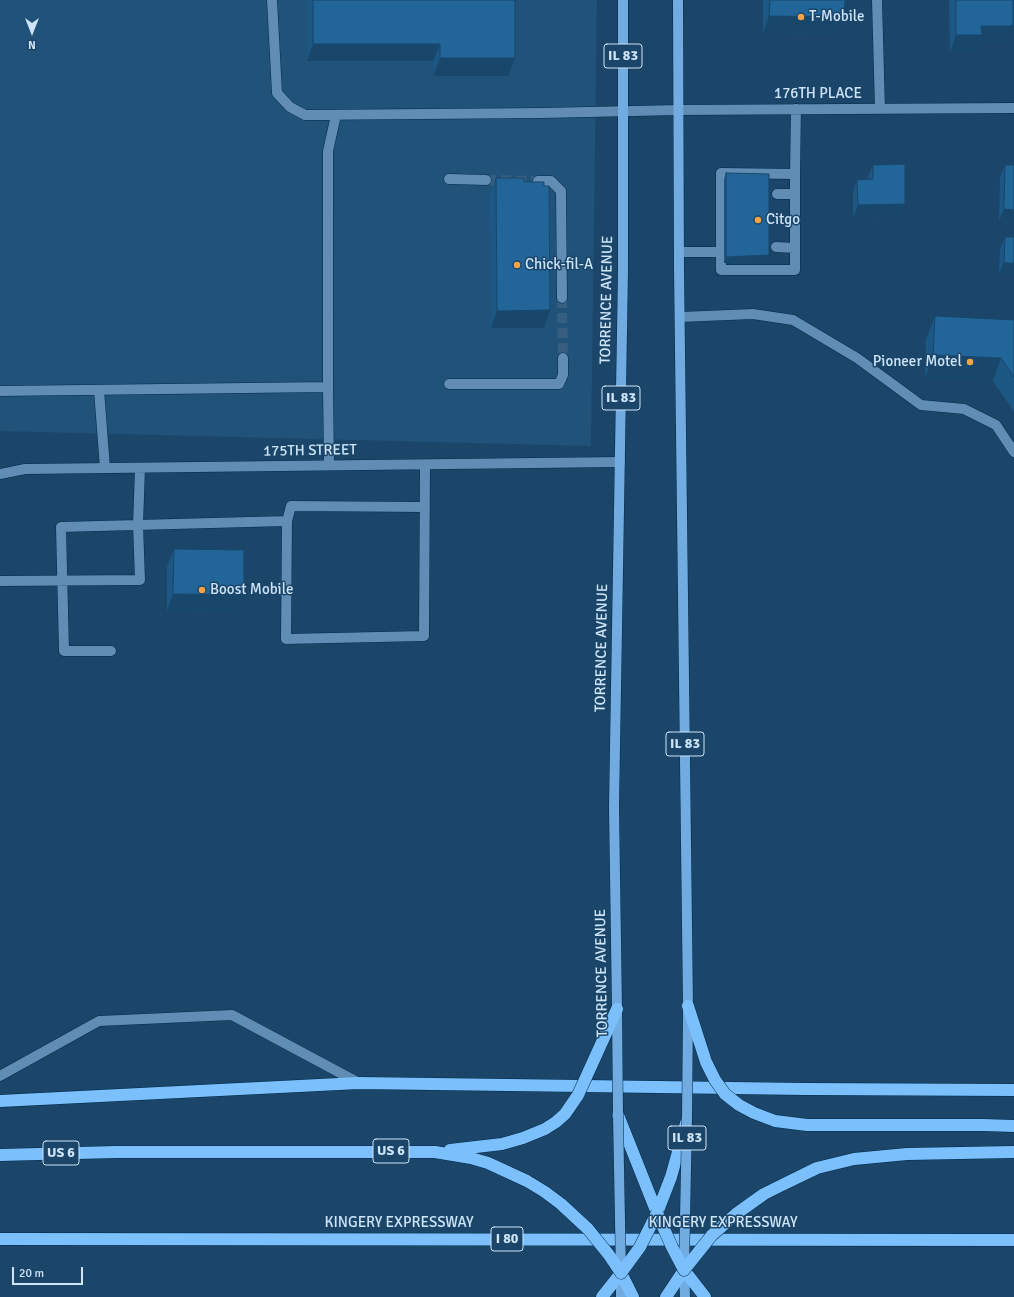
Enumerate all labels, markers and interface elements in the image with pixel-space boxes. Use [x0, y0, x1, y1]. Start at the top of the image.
place label: T-Mobile [809, 8, 864, 26]
north arrow [12, 12, 52, 52]
marker: T-Mobile [796, 12, 806, 22]
text: N [28, 38, 36, 51]
road number: IL 83 [604, 44, 642, 68]
street label: 176TH PLACE [774, 85, 862, 103]
place label: Citgo [766, 211, 800, 229]
marker: Citgo [753, 215, 763, 225]
street label: TORRENCE AVENUE [597, 236, 617, 364]
place label: Chick-fil-A [525, 256, 593, 274]
marker: Chick-fil-A [512, 260, 522, 270]
place label: Pioneer Motel [873, 353, 962, 371]
marker: Pioneer Motel [965, 357, 975, 367]
road number: IL 83 [602, 386, 640, 410]
street label: 175TH STREET [263, 441, 357, 461]
place label: Boost Mobile [210, 581, 293, 599]
street label: TORRENCE AVENUE [592, 584, 612, 712]
marker: Boost Mobile [197, 585, 207, 595]
road number: IL 83 [666, 732, 704, 756]
street label: TORRENCE AVENUE [592, 909, 612, 1037]
road number: IL 83 [668, 1126, 706, 1150]
road number: US 6 [373, 1139, 409, 1163]
road number: US 6 [43, 1141, 79, 1165]
street label: KINGERY EXPRESSWAY [324, 1214, 474, 1232]
street label: KINGERY EXPRESSWAY [648, 1214, 798, 1232]
road number: I 80 [491, 1227, 523, 1251]
scale bar [14, 1259, 85, 1285]
text: 20 m [19, 1266, 44, 1281]

